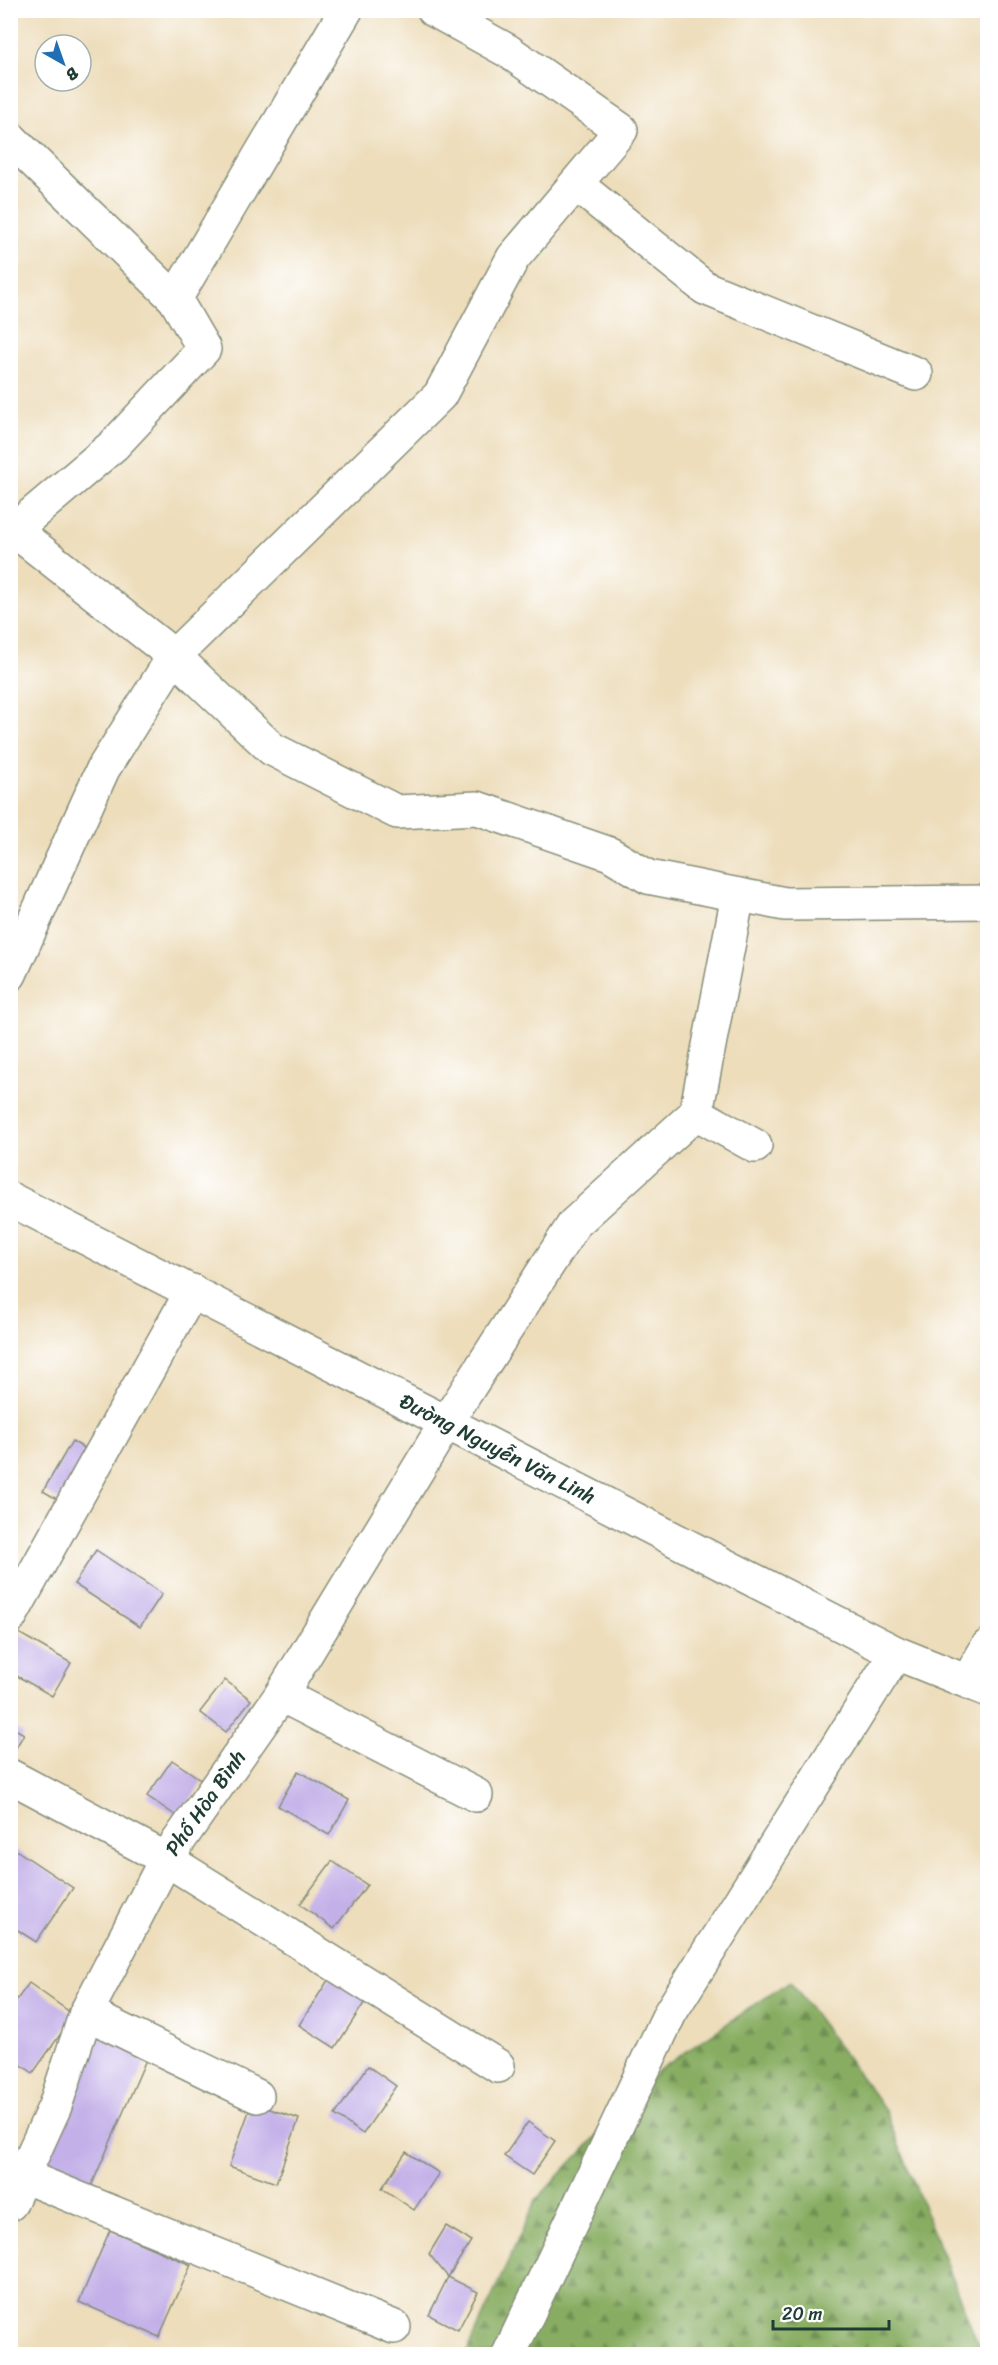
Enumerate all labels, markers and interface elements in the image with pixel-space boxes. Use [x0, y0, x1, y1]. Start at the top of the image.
north arrow [33, 33, 93, 93]
text: B [58, 60, 86, 89]
street label: Đường Nguyễn Văn Linh [393, 1383, 603, 1515]
street label: Phố Hòa Bình [154, 1742, 256, 1864]
scale bar [773, 2293, 888, 2331]
text: 20 m [782, 2298, 822, 2330]

